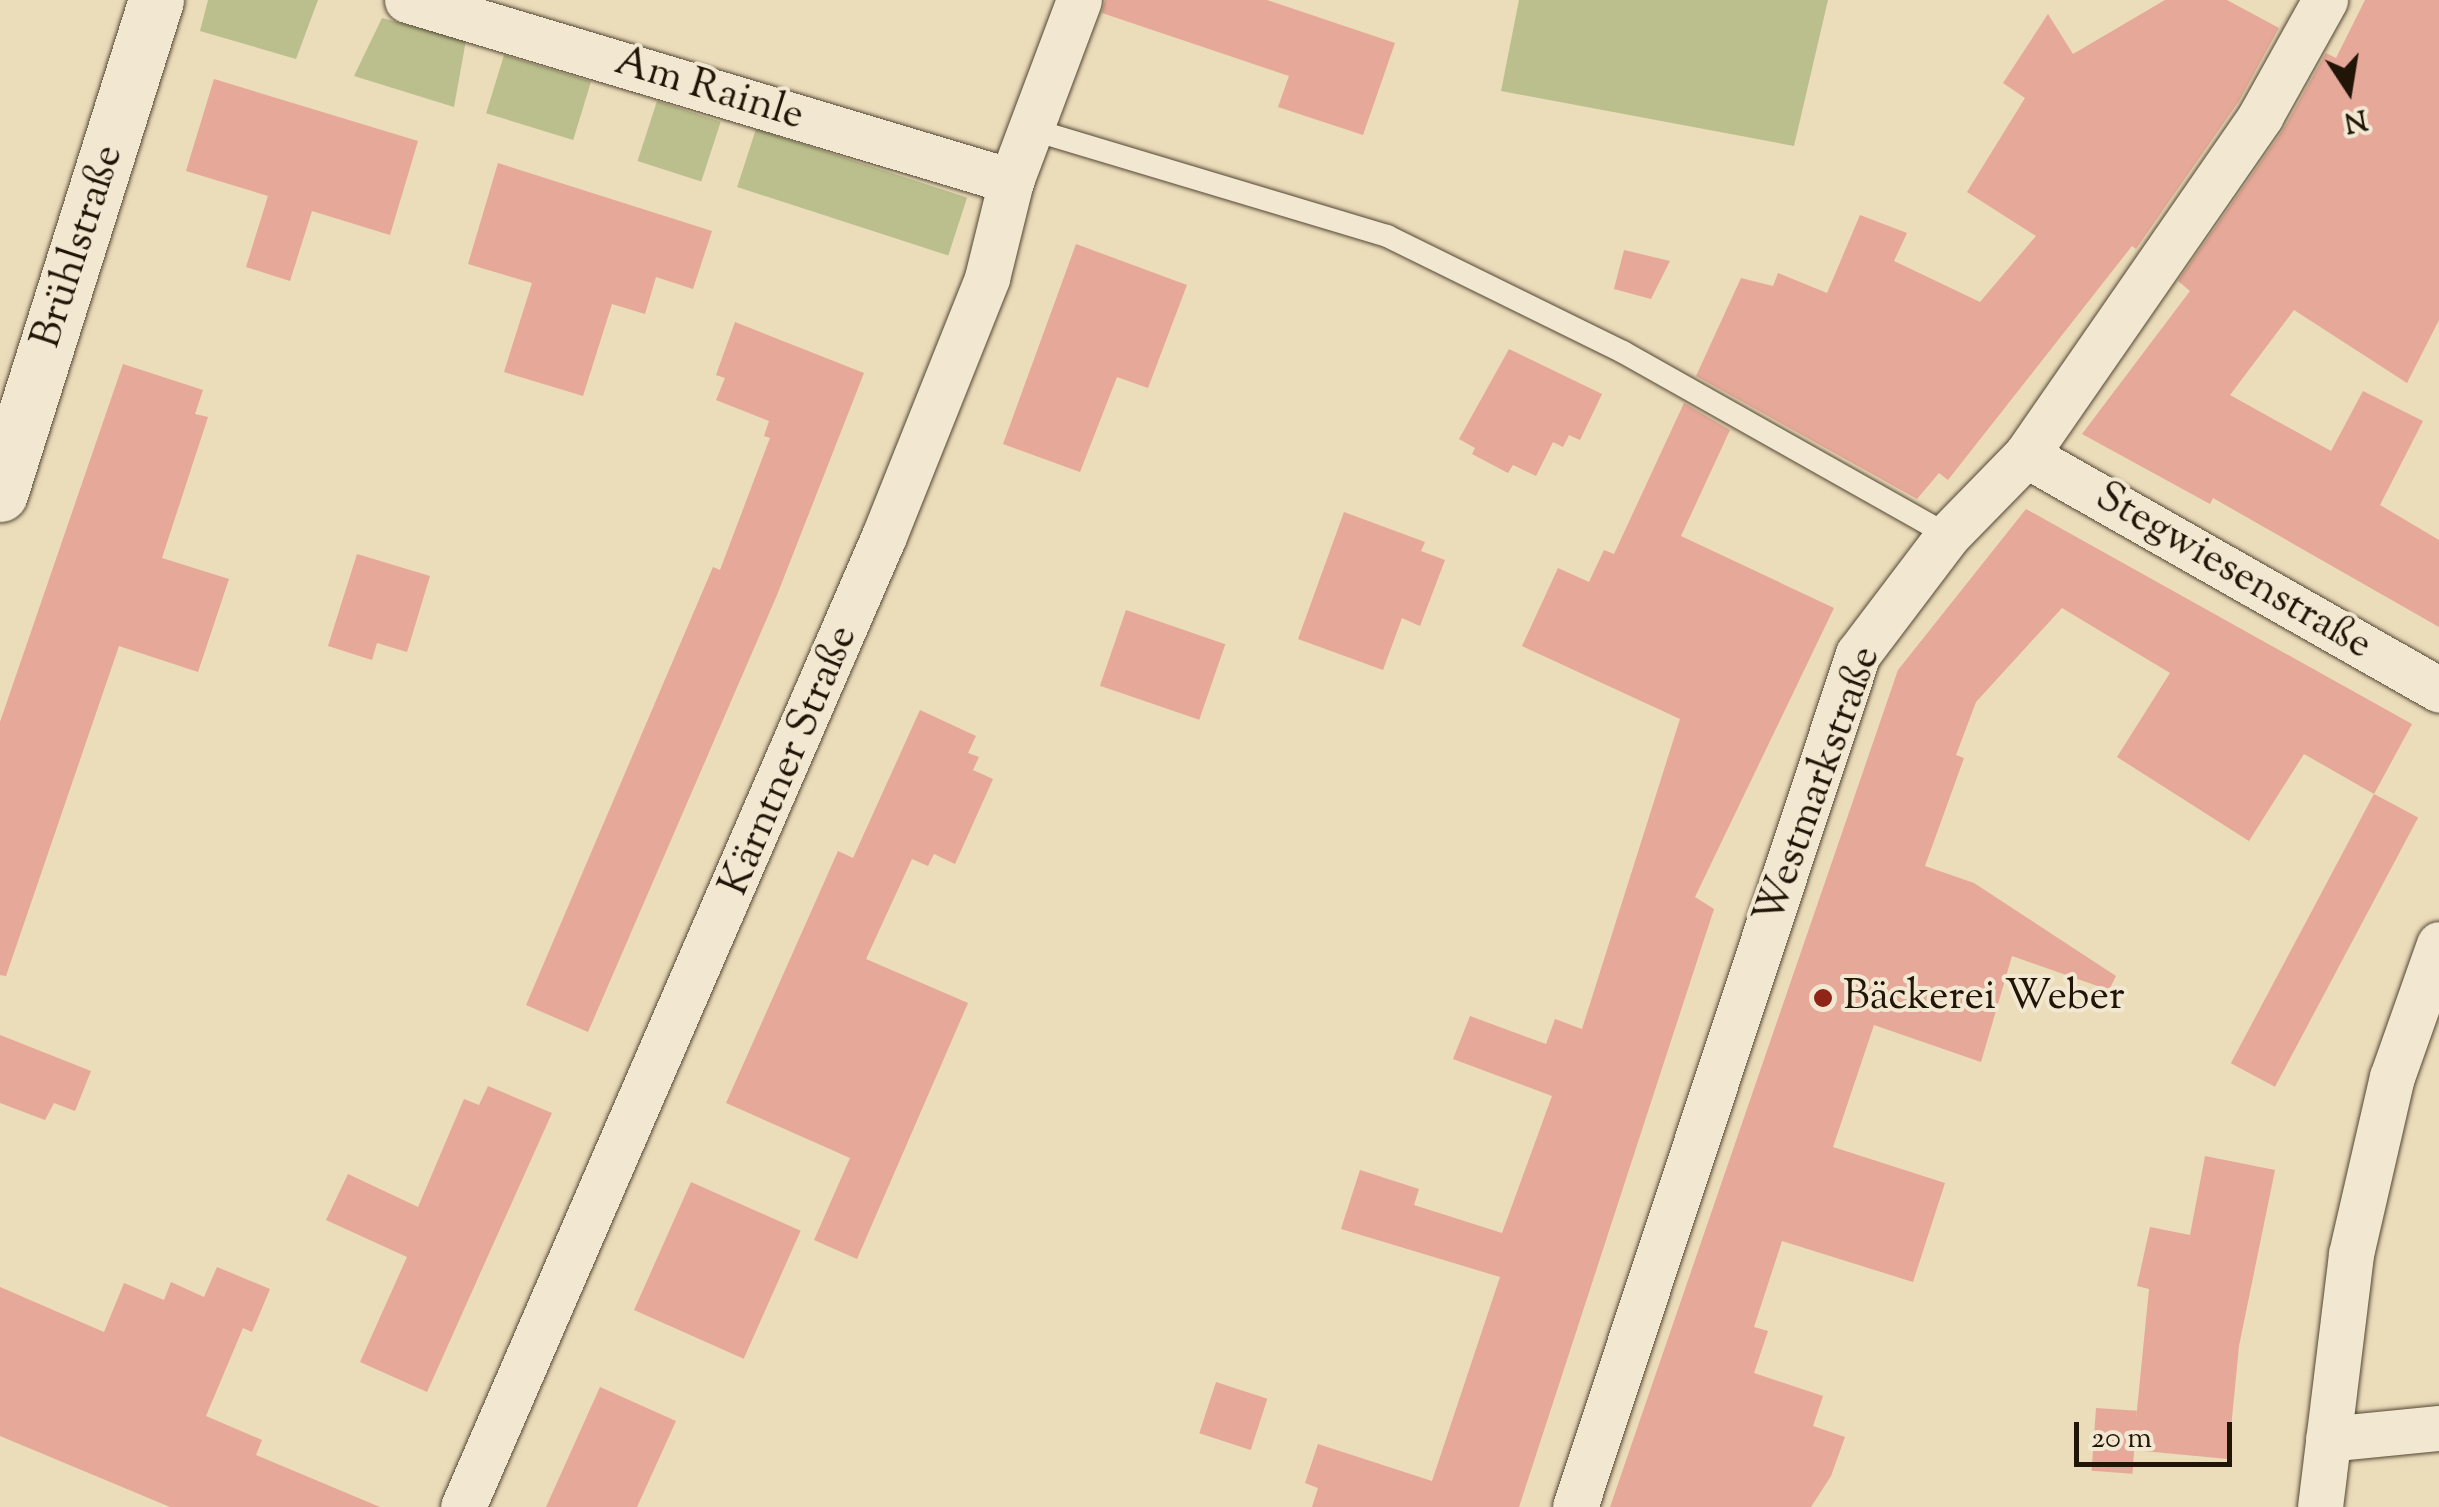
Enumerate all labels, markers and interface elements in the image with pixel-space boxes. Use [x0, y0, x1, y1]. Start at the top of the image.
street label: Am Rainle [608, 37, 810, 143]
north arrow [2299, 40, 2399, 140]
text: N [2340, 97, 2370, 141]
street label: Brühlstraße [23, 139, 135, 355]
street label: Stegwiesenstraße [2086, 472, 2380, 672]
street label: Kärntner Straße [710, 618, 870, 904]
street label: Westmarkstraße [1745, 640, 1893, 932]
place label: Bäckerei Weber [1843, 973, 2125, 1023]
marker: Bäckerei Weber [1812, 987, 1834, 1009]
scale bar [2079, 1402, 2236, 1464]
text: 20 m [2091, 1418, 2152, 1461]

